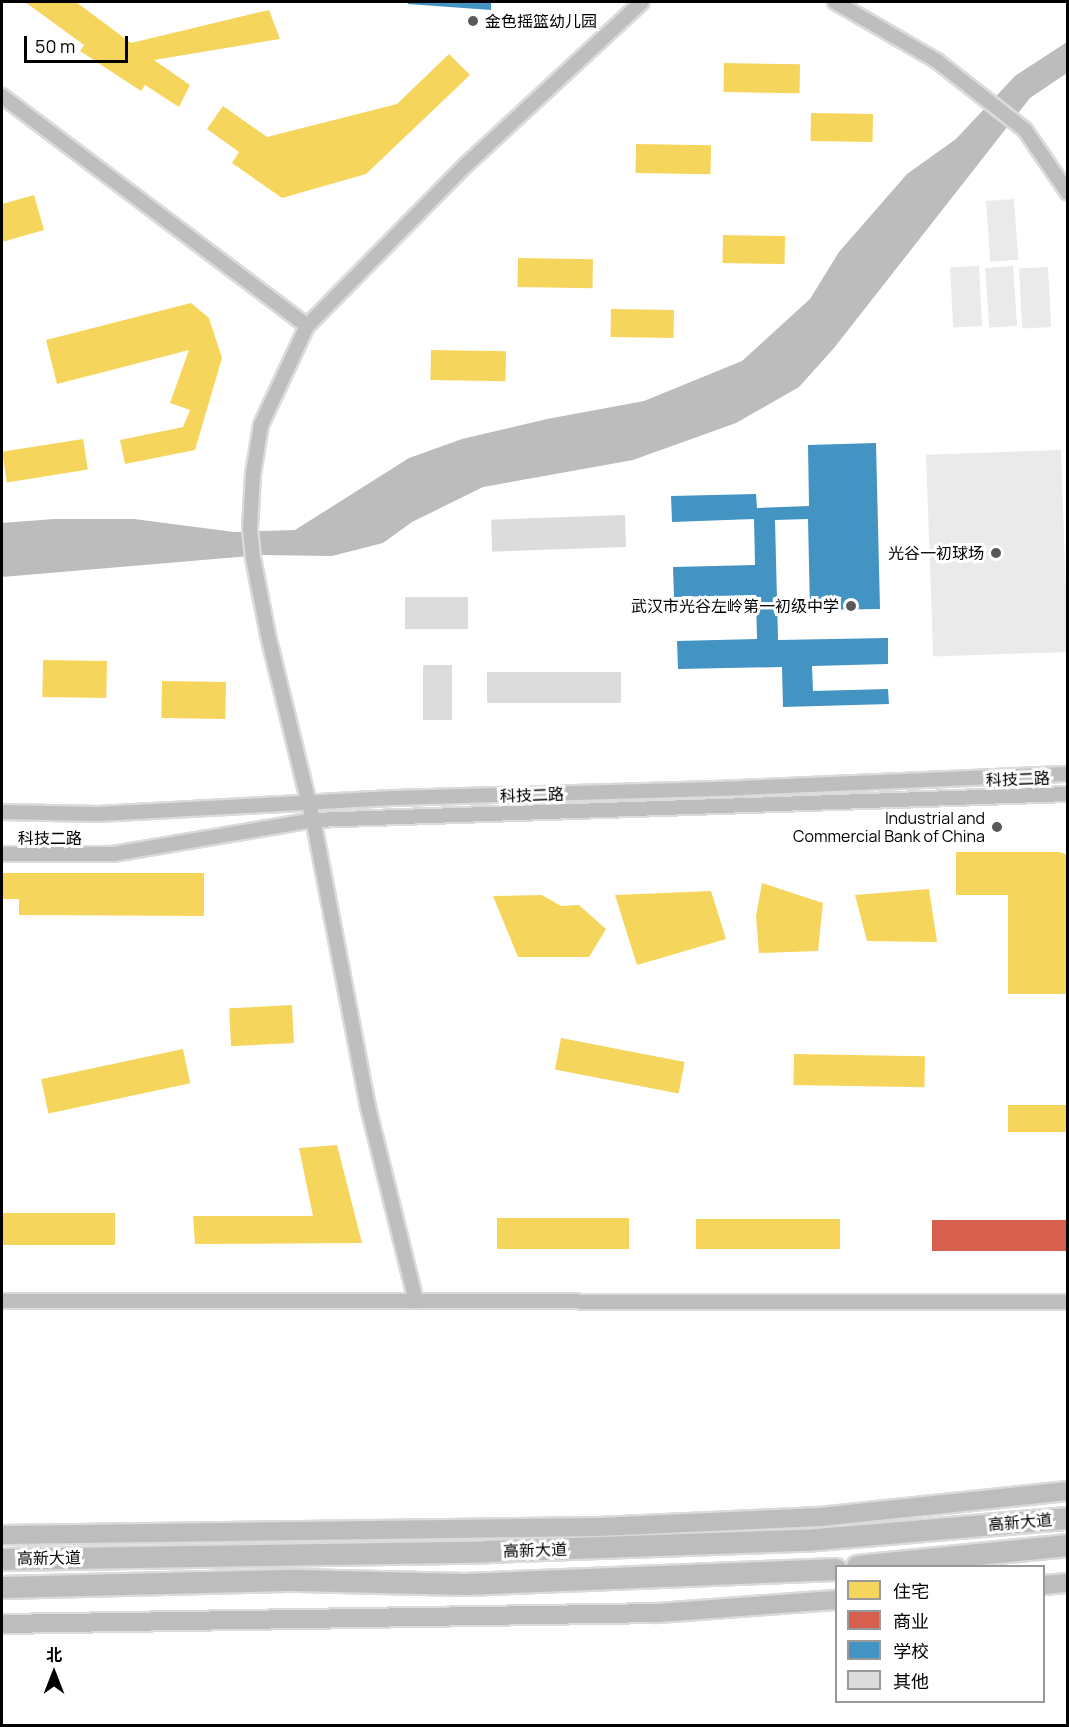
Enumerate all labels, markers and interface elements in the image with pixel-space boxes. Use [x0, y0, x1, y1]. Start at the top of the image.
place label: 金色摇篮幼儿园 [485, 11, 597, 31]
marker: 金色摇篮幼儿园 [466, 14, 480, 28]
scale bar [27, 24, 130, 62]
text: 50 m [35, 34, 75, 58]
place label: 光谷一初球场 [888, 543, 984, 563]
marker: 光谷一初球场 [989, 546, 1003, 560]
place label: 武汉市光谷左岭第一初级中学 [631, 596, 839, 616]
marker: 武汉市光谷左岭第一初级中学 [844, 599, 858, 613]
street label: 科技二路 [986, 768, 1050, 790]
street label: 科技二路 [500, 784, 564, 806]
place label: Industrial and Commercial Bank of China [793, 808, 985, 846]
marker: Industrial and Commercial Bank of China [990, 820, 1004, 834]
street label: 科技二路 [18, 828, 82, 848]
street label: 高新大道 [987, 1510, 1053, 1534]
street label: 高新大道 [503, 1539, 567, 1561]
street label: 高新大道 [17, 1548, 81, 1568]
legend [835, 1565, 1045, 1703]
text: 住宅 [893, 1579, 929, 1603]
text: 商业 [893, 1609, 929, 1633]
text: 学校 [893, 1639, 929, 1663]
north arrow [24, 1643, 84, 1703]
text: 北 [46, 1644, 62, 1666]
text: 其他 [893, 1669, 929, 1693]

